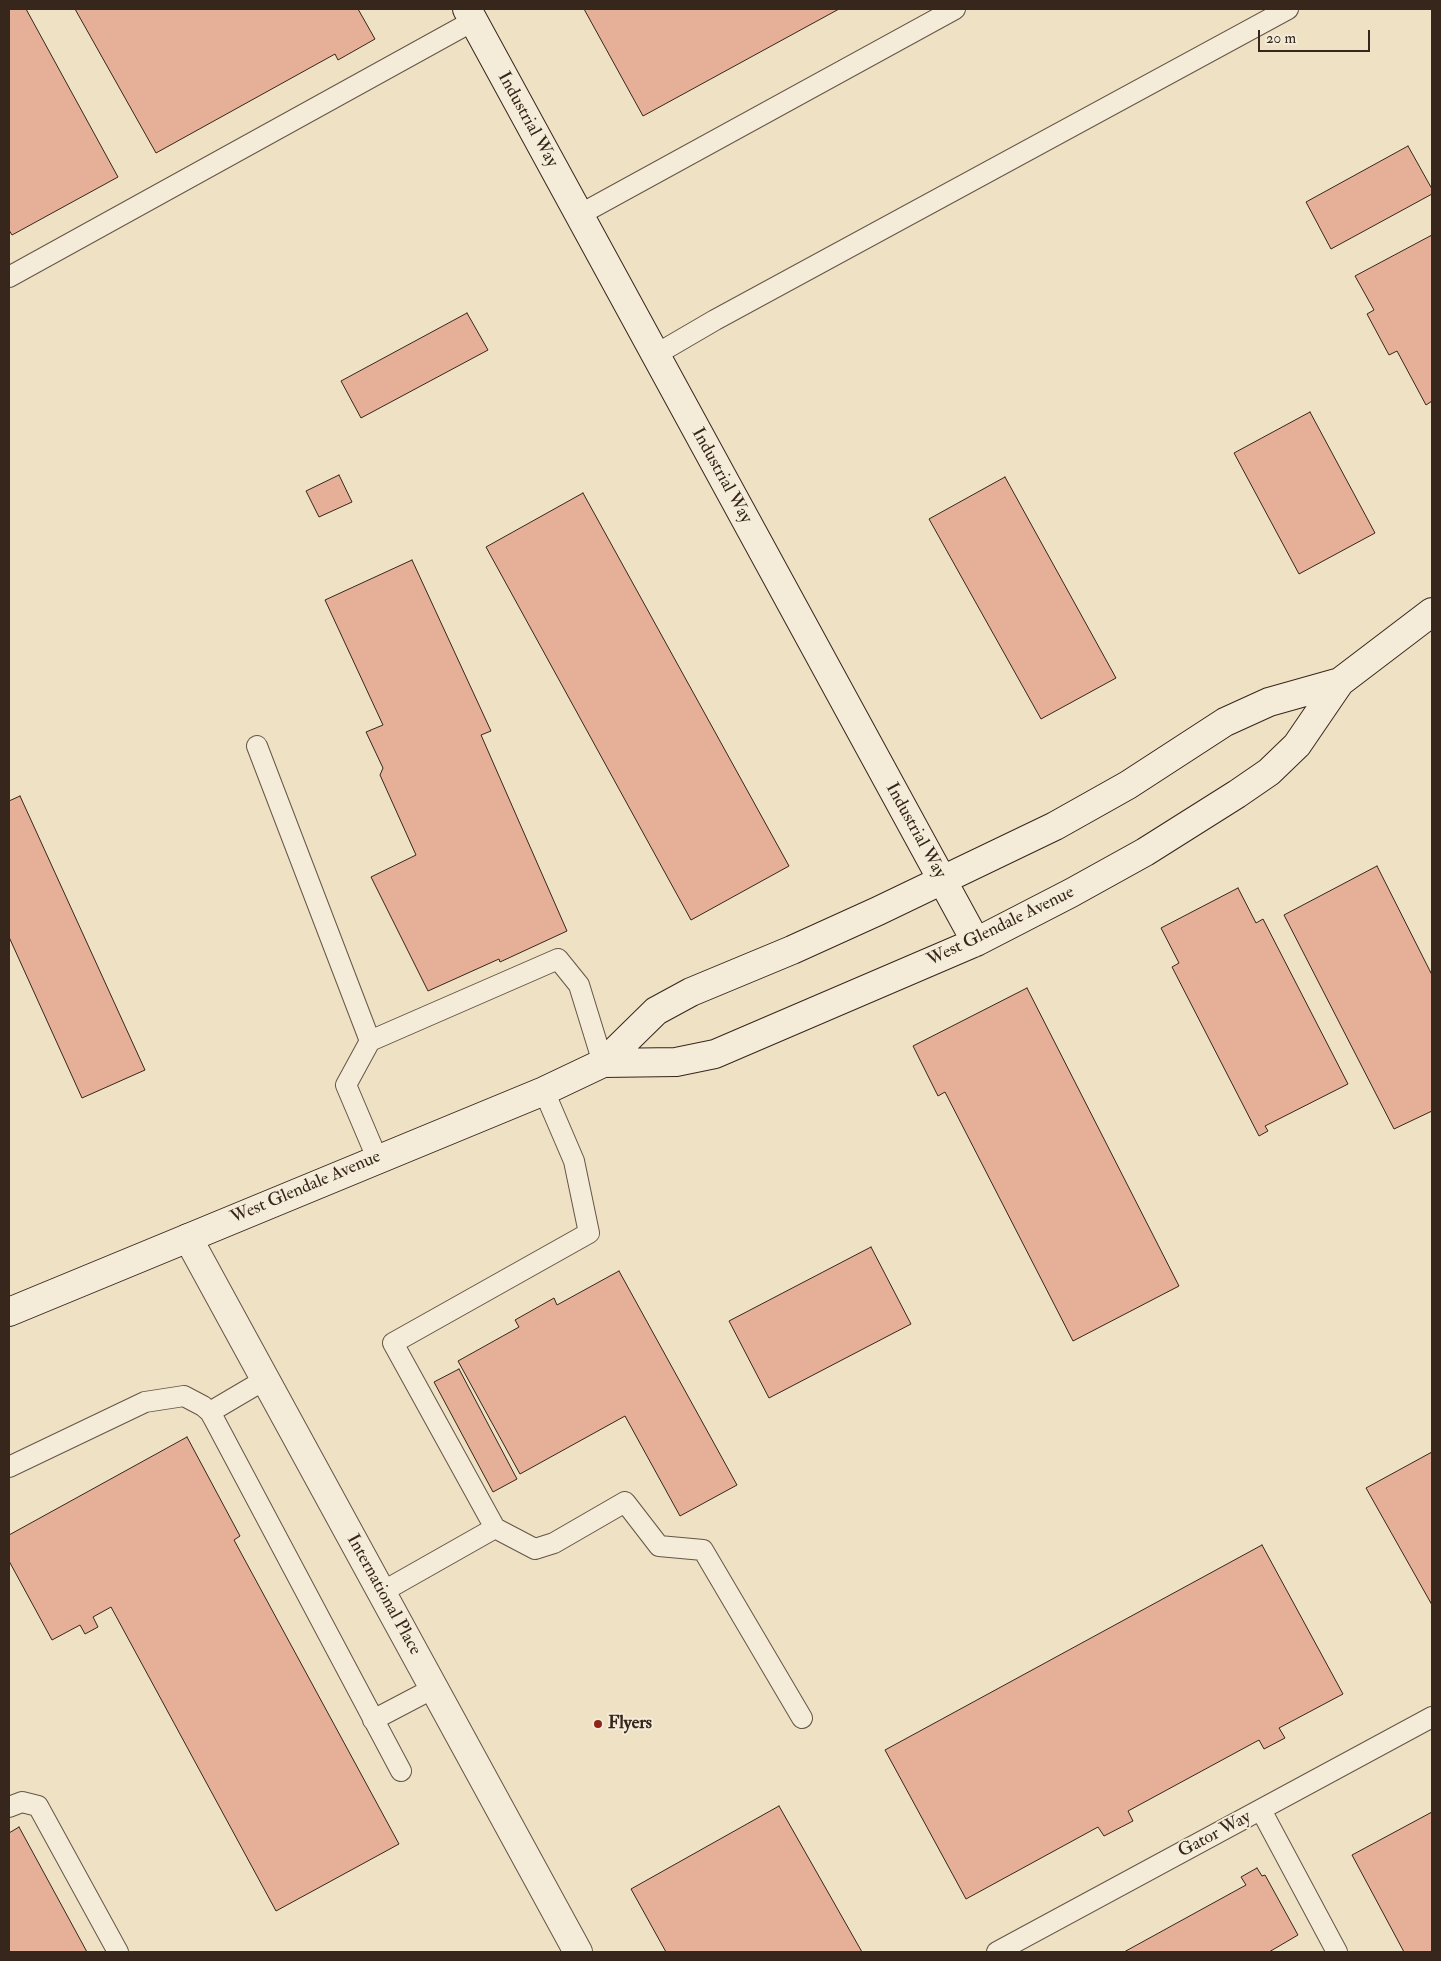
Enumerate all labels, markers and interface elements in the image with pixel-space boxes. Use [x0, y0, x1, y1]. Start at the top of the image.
scale bar [1261, 20, 1374, 52]
text: 20 m [1266, 29, 1296, 48]
street label: Industrial Way [492, 68, 562, 172]
street label: Industrial Way [686, 424, 756, 528]
street label: Industrial Way [880, 779, 950, 883]
street label: West Glendale Avenue [924, 882, 1078, 972]
street label: West Glendale Avenue [228, 1147, 384, 1229]
street label: International Place [341, 1531, 425, 1659]
place label: Flyers [608, 1713, 652, 1735]
marker: Flyers [592, 1718, 604, 1730]
street label: Gator Way [1175, 1807, 1255, 1863]

